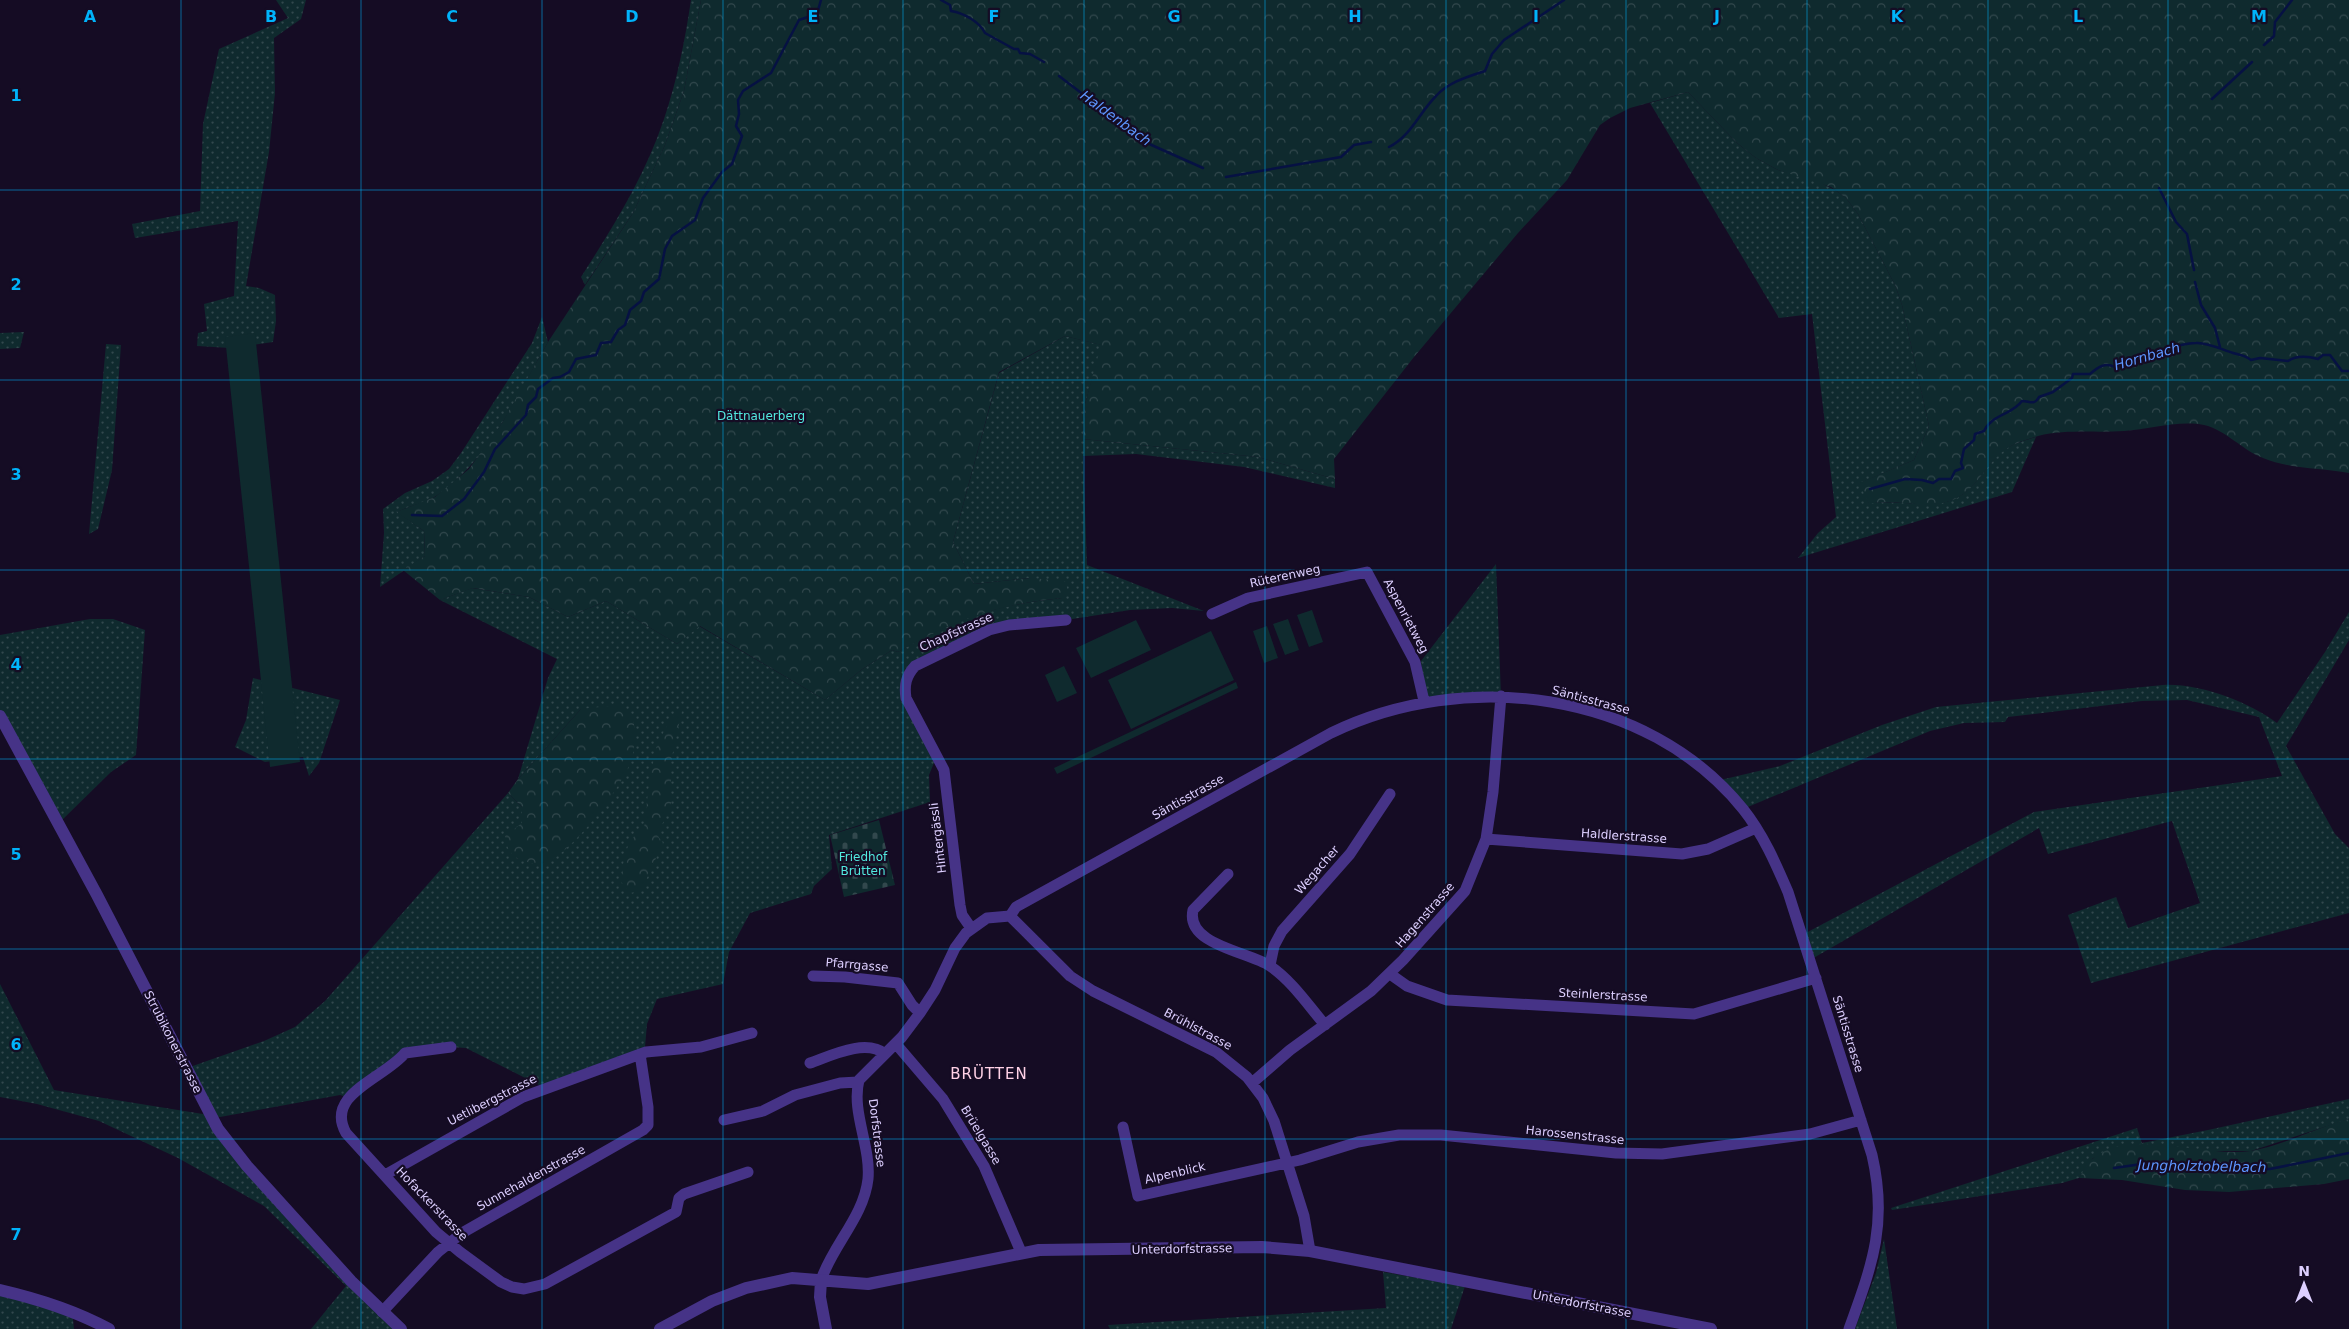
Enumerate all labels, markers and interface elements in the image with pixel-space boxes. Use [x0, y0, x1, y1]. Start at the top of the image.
text: A [84, 7, 97, 26]
text: B [265, 7, 277, 26]
text: C [446, 7, 458, 26]
text: D [625, 7, 639, 26]
text: E [808, 7, 818, 26]
text: F [989, 7, 999, 26]
text: G [1167, 7, 1181, 26]
text: H [1348, 7, 1362, 26]
text: I [1533, 7, 1539, 26]
text: J [1713, 7, 1720, 26]
text: K [1891, 7, 1904, 26]
text: L [2073, 7, 2083, 26]
text: M [2251, 7, 2267, 26]
text: 1 [10, 86, 22, 105]
water label: Haldenbach [1078, 87, 1154, 149]
text: 2 [10, 275, 22, 294]
water label: Hornbach [2112, 339, 2182, 373]
park label: Dättnauerberg [717, 409, 805, 423]
text: 3 [10, 465, 22, 484]
street label: Rüterenweg [1248, 562, 1322, 590]
street label: Aspenrietweg [1381, 576, 1431, 656]
street label: Chapfstrasse [917, 610, 995, 654]
text: 4 [10, 655, 22, 674]
street label: Säntisstrasse [1551, 683, 1631, 717]
street label: Säntisstrasse [1150, 771, 1226, 823]
street label: Hintergässli [927, 802, 949, 874]
street label: Haldlerstrasse [1581, 826, 1667, 846]
street label: Wegacher [1292, 843, 1342, 897]
text: 5 [10, 845, 22, 864]
park label: Friedhof Brütten [839, 850, 888, 878]
street label: Hagenstrasse [1393, 879, 1457, 951]
street label: Pfarrgasse [825, 955, 889, 975]
street label: Steinlerstrasse [1558, 986, 1648, 1004]
street label: Strubikonerstrasse [141, 989, 205, 1095]
street label: Säntisstrasse [1830, 994, 1866, 1074]
street label: Brühlstrasse [1162, 1005, 1234, 1053]
text: 6 [10, 1035, 22, 1054]
district label: BRÜTTEN [950, 1064, 1028, 1083]
street label: Uetlibergstrasse [445, 1072, 539, 1128]
street label: Dorfstrasse [866, 1098, 888, 1168]
street label: Brüelgasse [958, 1103, 1004, 1167]
street label: Harossenstrasse [1525, 1123, 1625, 1147]
street label: Sunnehaldenstrasse [474, 1142, 588, 1214]
water label: Jungholztobelbach [2134, 1157, 2267, 1175]
street label: Alpenblick [1143, 1159, 1207, 1187]
street label: Hofackerstrasse [393, 1164, 471, 1244]
text: 7 [10, 1225, 22, 1244]
street label: Unterdorfstrasse [1132, 1241, 1232, 1257]
north arrow [2279, 1259, 2329, 1309]
text: N [2298, 1263, 2310, 1279]
street label: Unterdorfstrasse [1531, 1288, 1633, 1320]

